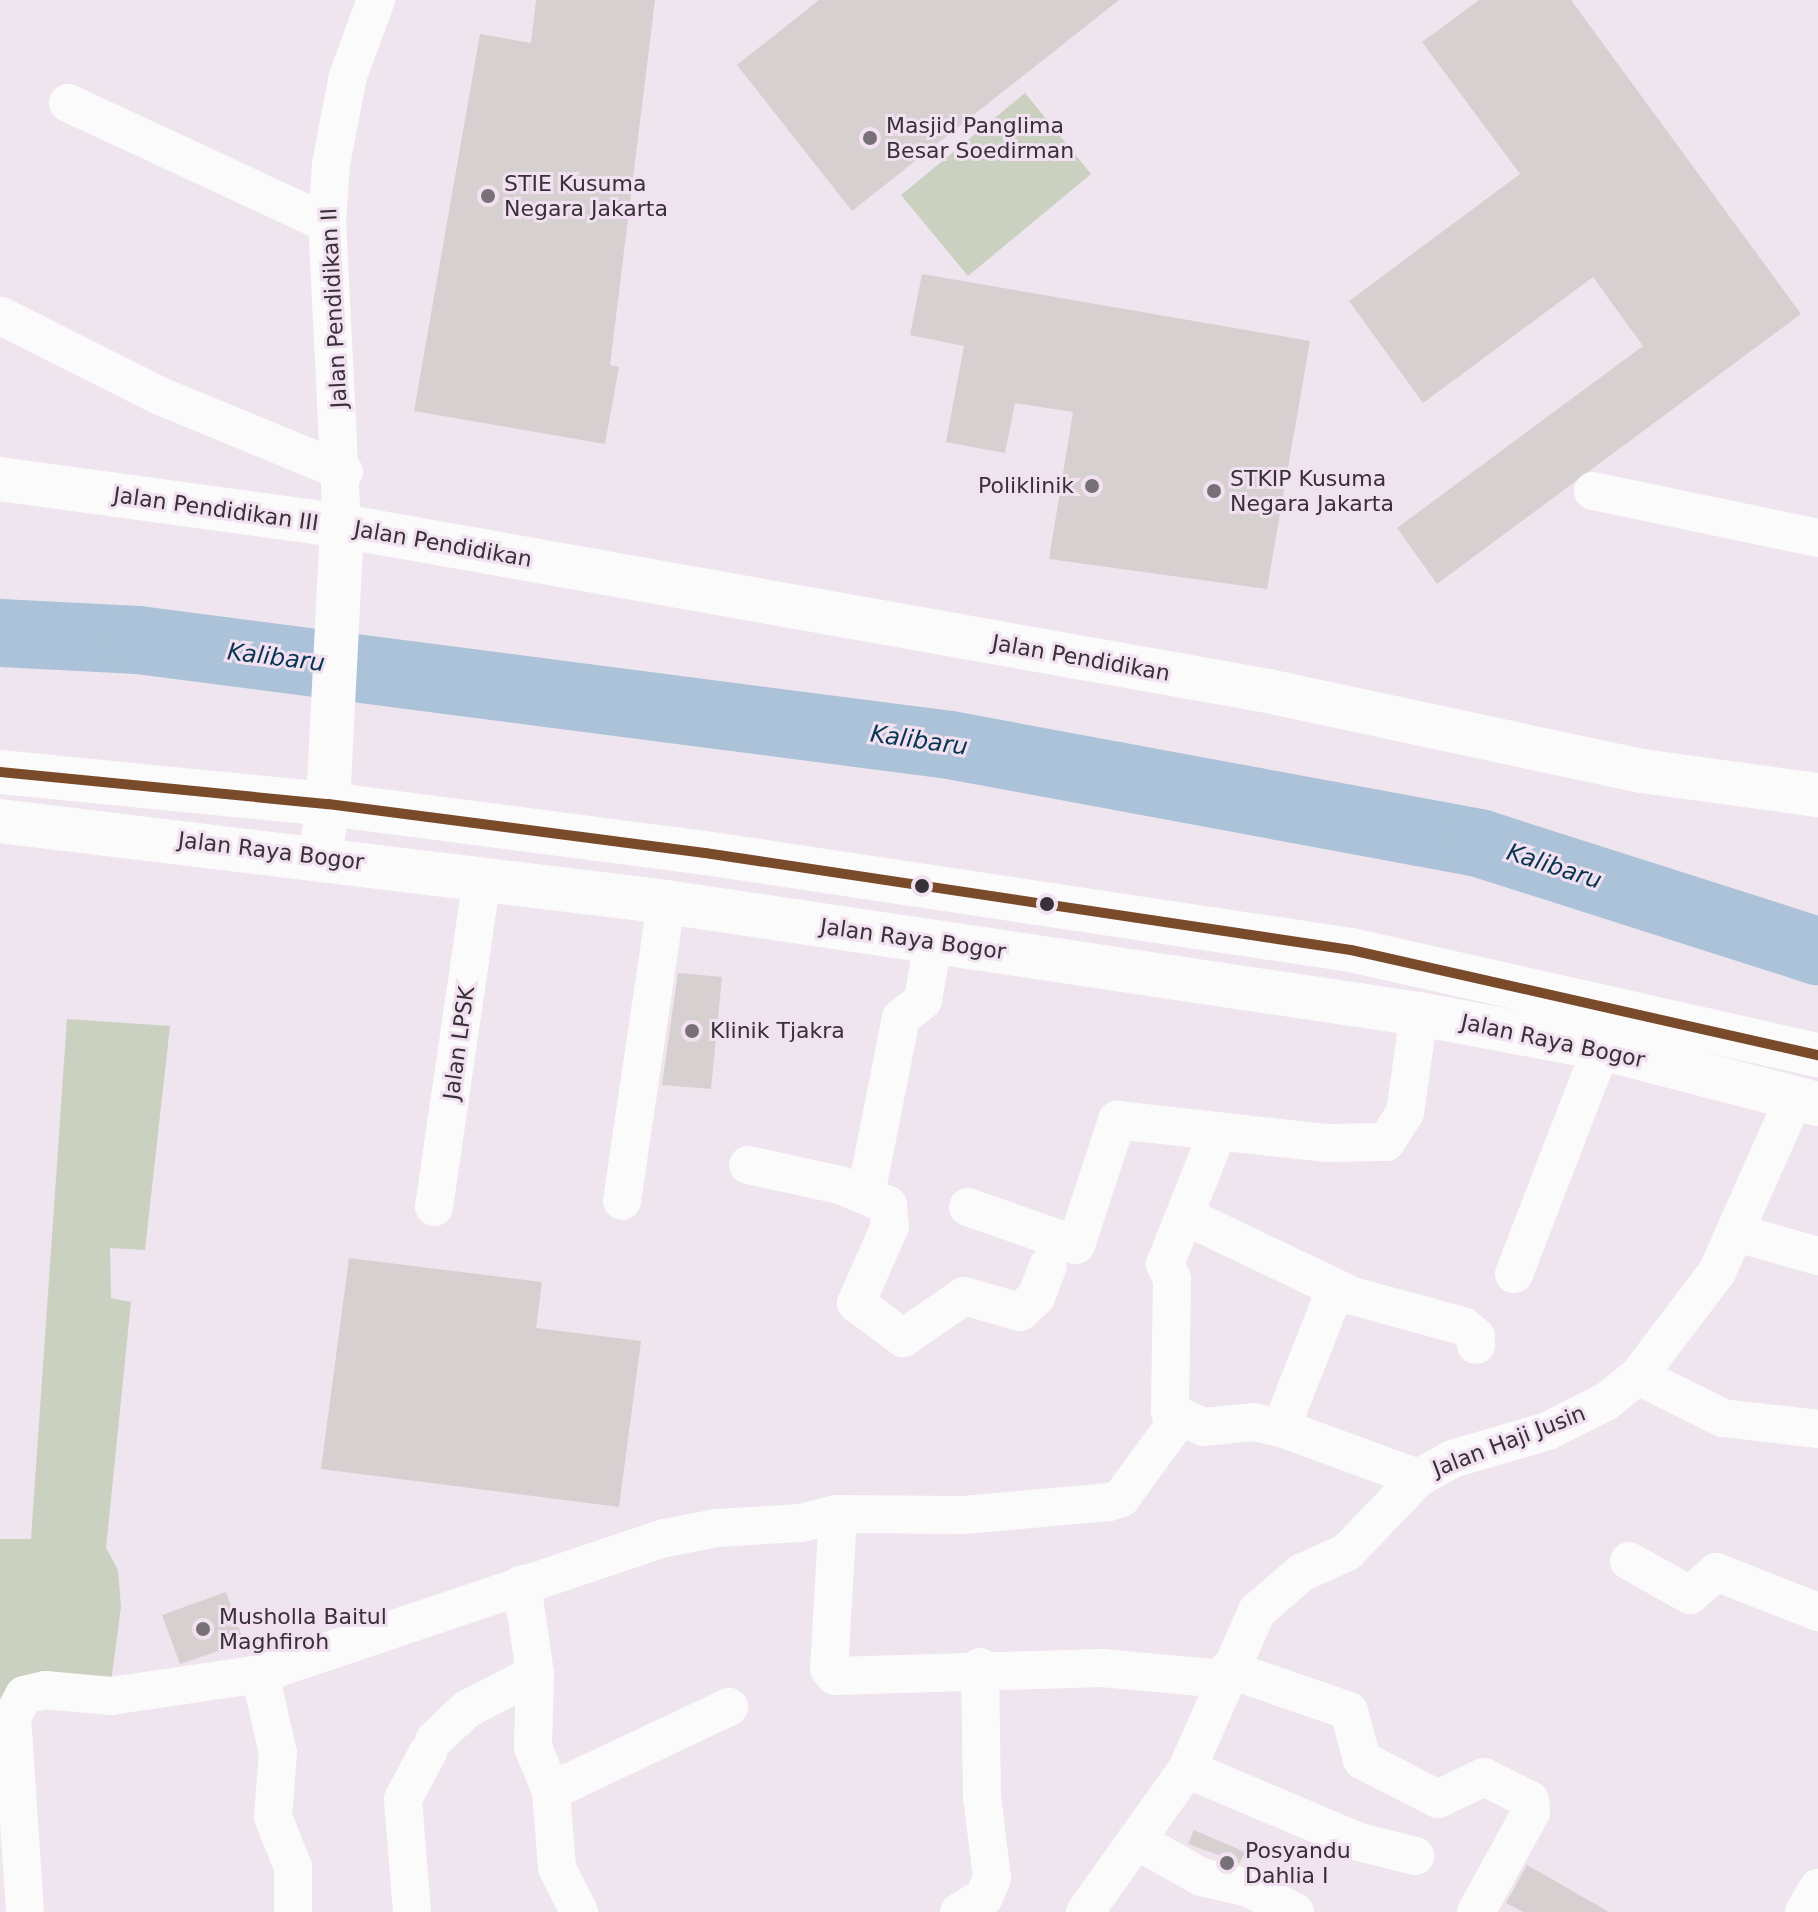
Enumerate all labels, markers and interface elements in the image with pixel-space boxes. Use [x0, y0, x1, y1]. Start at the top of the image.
place label: Masjid Panglima Besar Soedirman [886, 112, 1074, 164]
marker: Masjid Panglima Besar Soedirman [861, 129, 879, 147]
place label: STIE Kusuma Negara Jakarta [504, 170, 668, 222]
marker: STIE Kusuma Negara Jakarta [479, 187, 497, 205]
street label: Jalan Pendidikan II [316, 207, 352, 409]
place label: STKIP Kusuma Negara Jakarta [1230, 465, 1394, 516]
place label: Poliklinik [978, 473, 1074, 499]
marker: Poliklinik [1081, 475, 1103, 497]
street label: Jalan Pendidikan III [112, 482, 320, 536]
marker: STKIP Kusuma Negara Jakarta [1205, 482, 1223, 500]
street label: Jalan Pendidikan [352, 515, 534, 573]
street label: Jalan Pendidikan [990, 629, 1172, 687]
water label: Kalibaru [226, 638, 326, 678]
water label: Kalibaru [868, 720, 970, 762]
street label: Jalan Raya Bogor [176, 826, 366, 876]
water label: Kalibaru [1503, 838, 1605, 896]
unlabelled marker [914, 878, 930, 894]
unlabelled marker [1039, 896, 1055, 912]
street label: Jalan Raya Bogor [818, 913, 1008, 965]
street label: Jalan LPSK [438, 985, 480, 1101]
street label: Jalan Raya Bogor [1459, 1009, 1647, 1073]
place label: Klinik Tjakra [710, 1018, 845, 1044]
marker: Klinik Tjakra [681, 1020, 703, 1042]
street label: Jalan Haji Jusin [1429, 1400, 1589, 1482]
place label: Musholla Baitul Maghfiroh [219, 1603, 387, 1654]
marker: Musholla Baitul Maghfiroh [194, 1620, 212, 1638]
place label: Posyandu Dahlia I [1245, 1837, 1351, 1888]
marker: Posyandu Dahlia I [1216, 1852, 1238, 1874]

